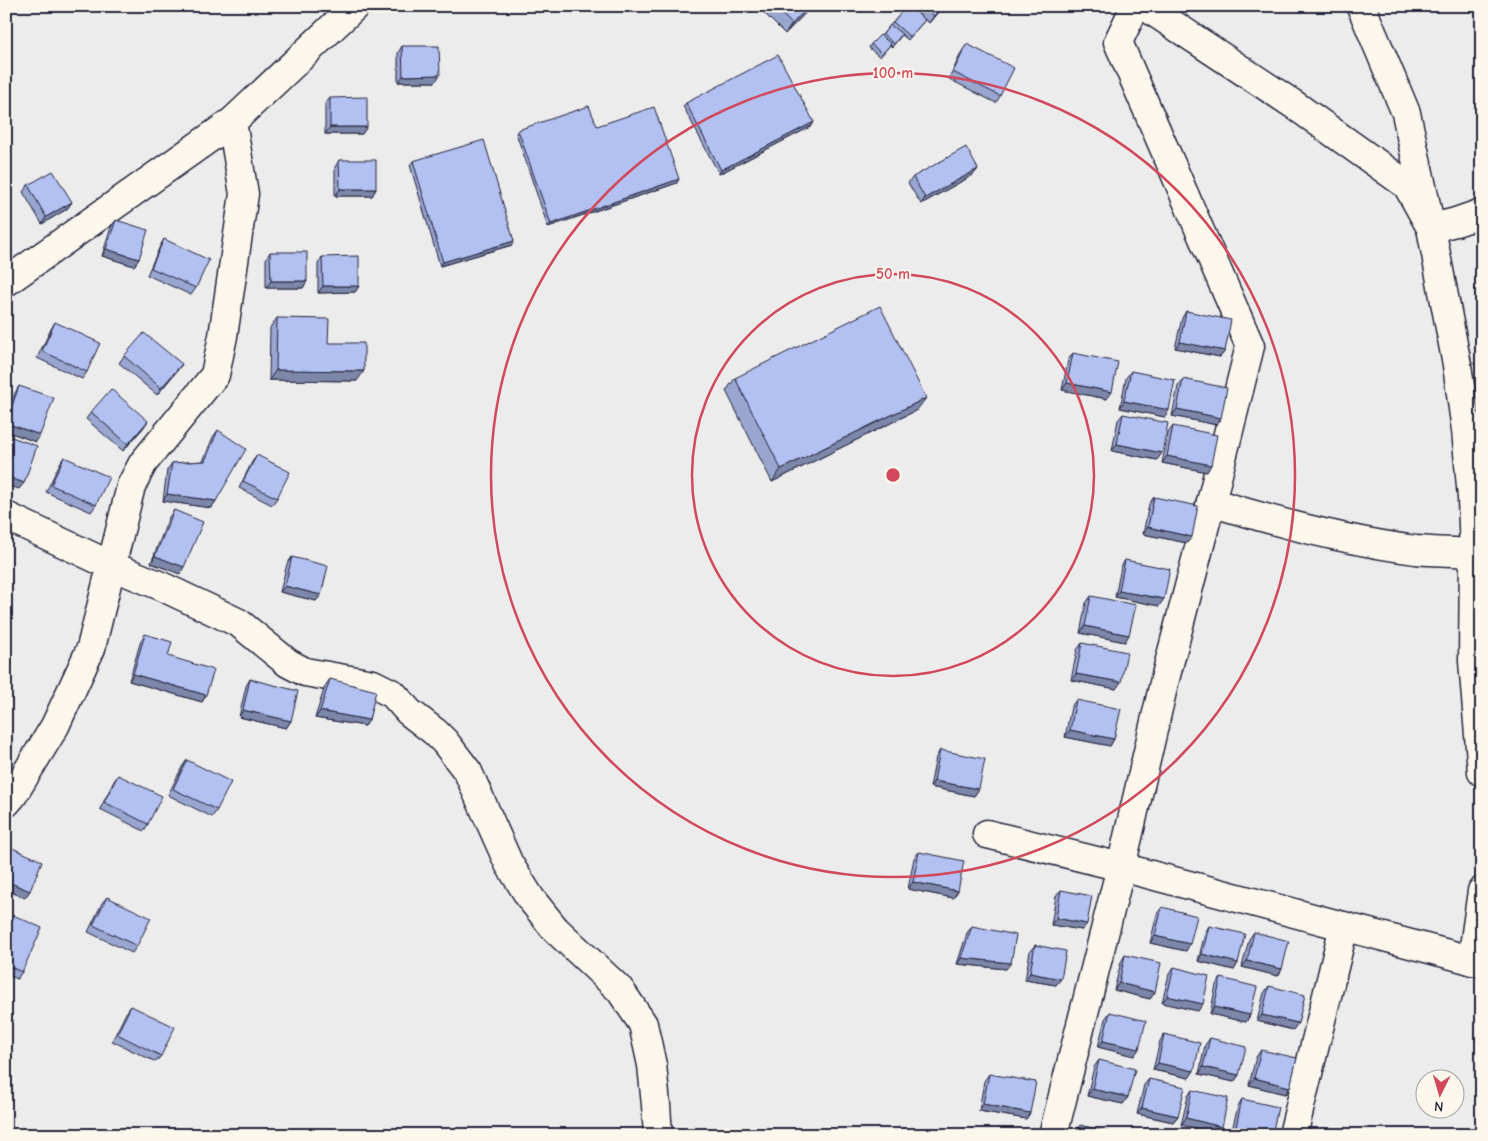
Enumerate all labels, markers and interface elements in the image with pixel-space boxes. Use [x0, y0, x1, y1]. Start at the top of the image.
text: 100 m [873, 64, 913, 82]
text: 50 m [876, 265, 910, 283]
centre of rings [884, 466, 902, 484]
north arrow [1416, 1068, 1466, 1118]
text: N [1434, 1098, 1444, 1115]

